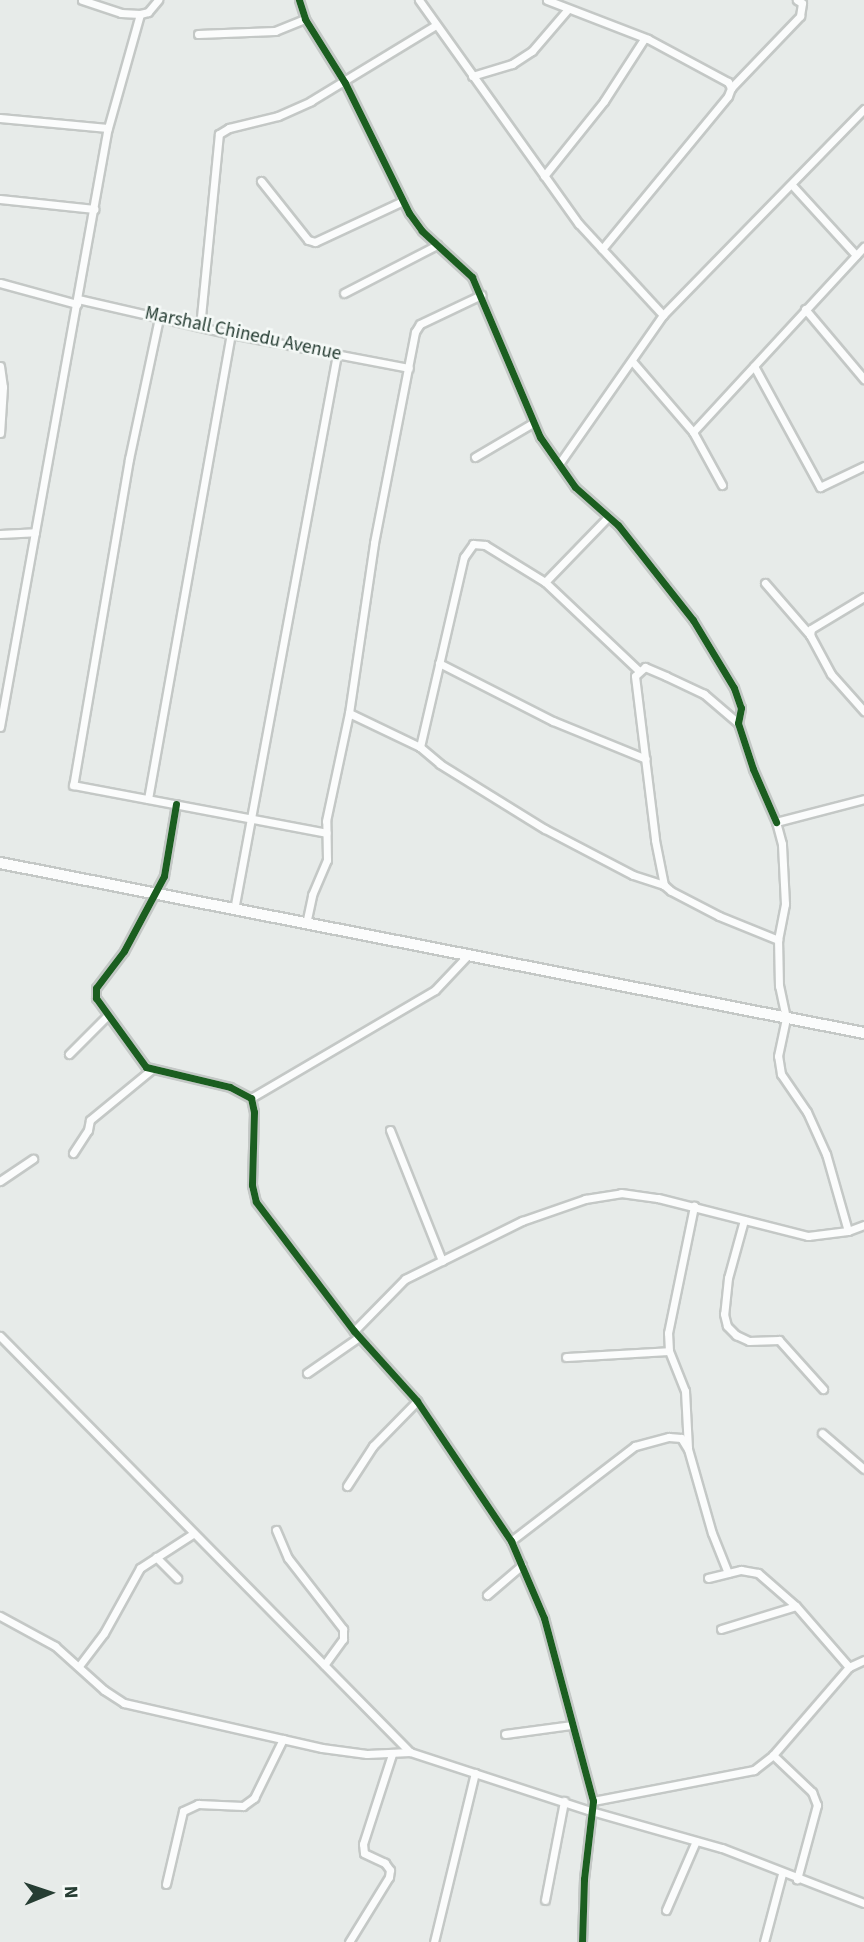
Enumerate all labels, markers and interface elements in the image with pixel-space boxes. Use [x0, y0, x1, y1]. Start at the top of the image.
street label: Marshall Chinedu Avenue [143, 302, 343, 366]
north arrow [14, 1858, 84, 1928]
text: N [57, 1885, 84, 1899]

